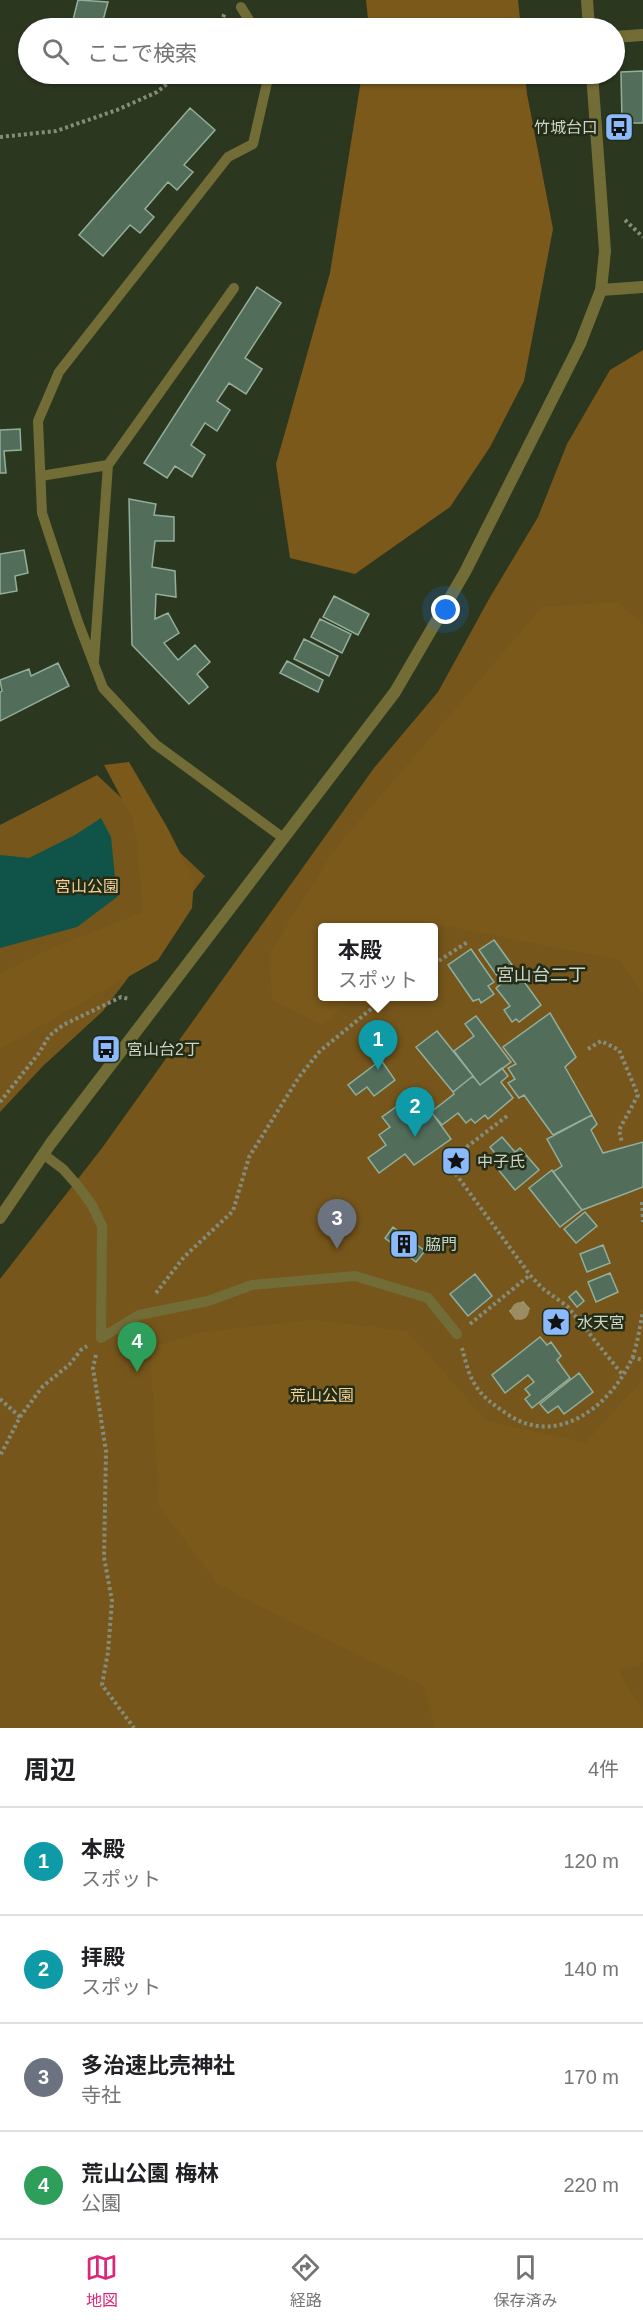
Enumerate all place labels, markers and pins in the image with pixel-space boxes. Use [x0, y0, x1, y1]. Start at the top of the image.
bus stop icon: 竹城台口 [603, 111, 635, 143]
place label: 竹城台口 [534, 119, 598, 136]
pin: 1 [358, 1020, 398, 1070]
bus stop icon: 宮山台2丁 [90, 1033, 122, 1065]
place label: 宮山台2丁 [127, 1041, 200, 1058]
pin: 2 [396, 1088, 434, 1137]
place icon: 中子氏 [440, 1145, 472, 1177]
place label: 中子氏 [477, 1153, 525, 1170]
pin: 3 [318, 1200, 356, 1249]
building icon: 脇門 [388, 1228, 420, 1260]
place label: 脇門 [425, 1236, 457, 1253]
place icon: 水天宮 [540, 1306, 572, 1338]
place label: 水天宮 [577, 1314, 625, 1331]
pin: 4 [118, 1322, 156, 1372]

